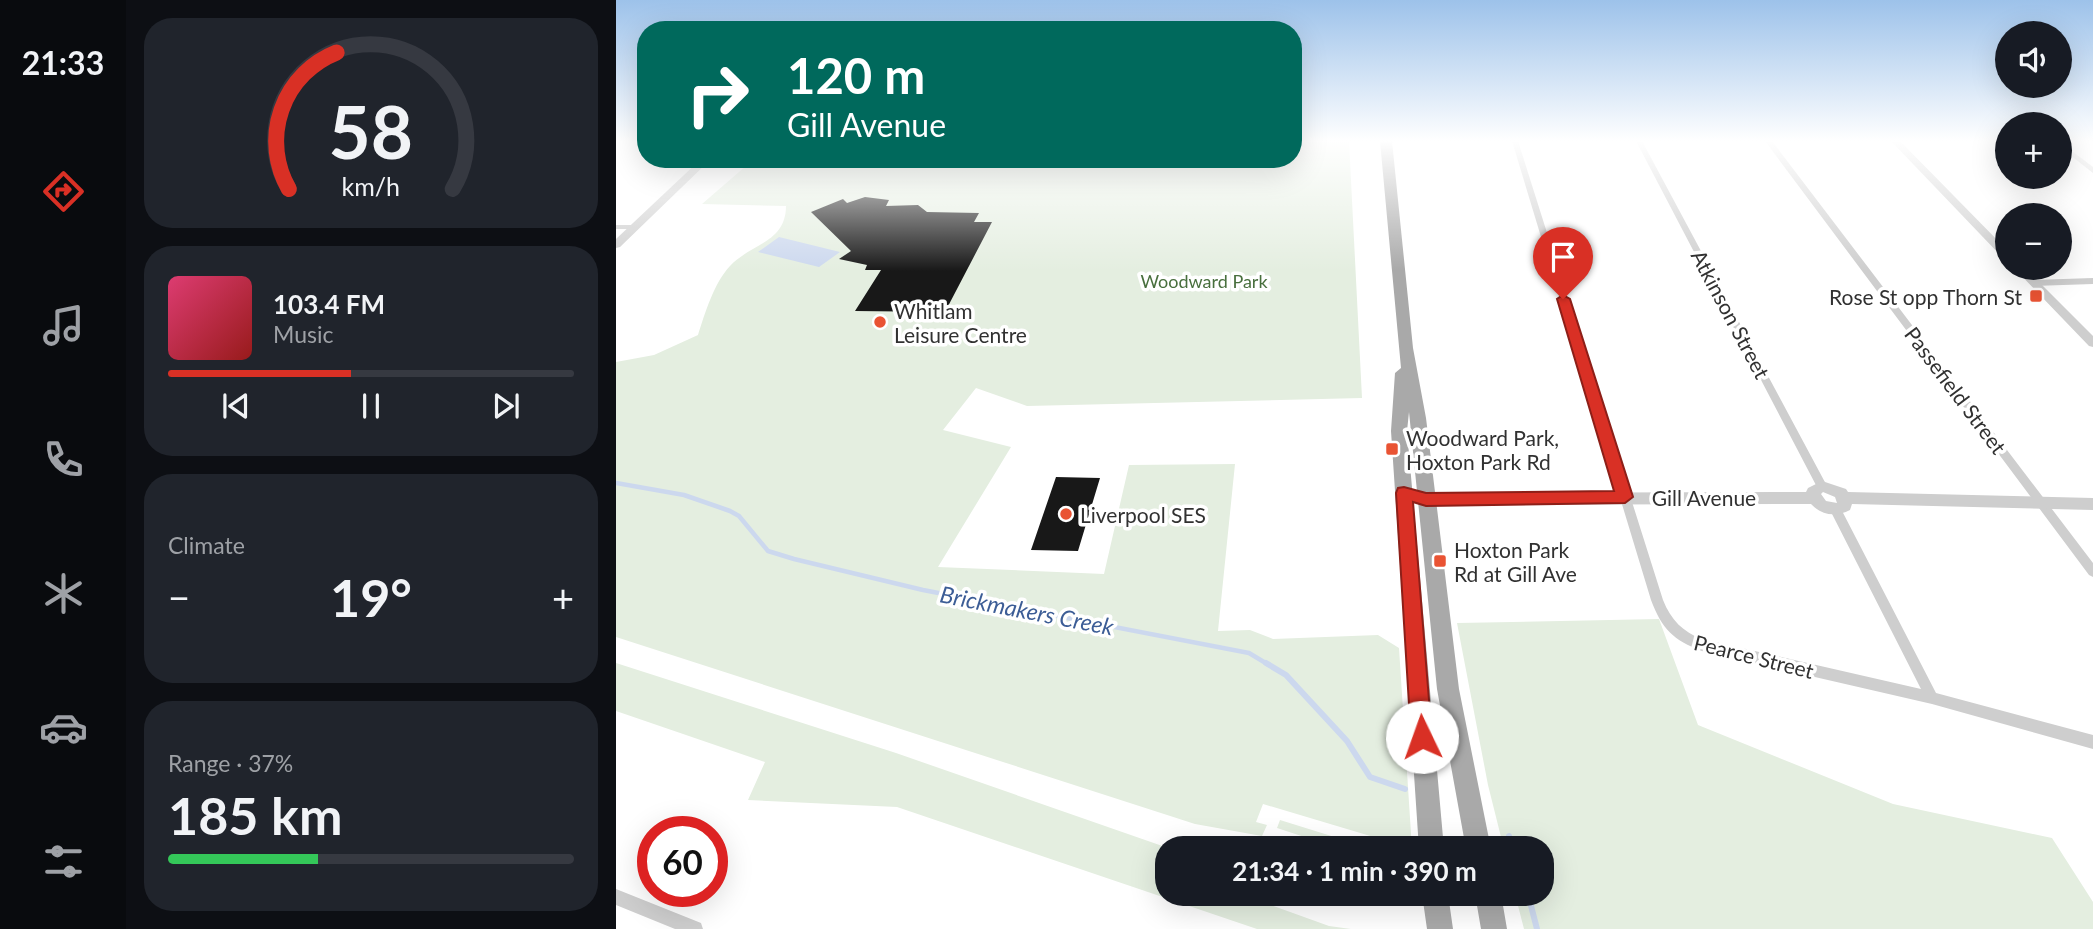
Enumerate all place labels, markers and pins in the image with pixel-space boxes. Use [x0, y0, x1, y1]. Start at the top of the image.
pin [1533, 227, 1593, 299]
place label: Rose St opp Thorn St [1829, 284, 2022, 309]
marker: Rose St opp Thorn St [2028, 288, 2044, 304]
place label: Whitlam Leisure Centre [894, 298, 1027, 347]
marker: Whitlam Leisure Centre [872, 314, 888, 330]
place label: Woodward Park, Hoxton Park Rd [1406, 425, 1559, 474]
marker: Woodward Park, Hoxton Park Rd [1384, 441, 1400, 457]
place label: Liverpool SES [1080, 502, 1206, 527]
marker: Liverpool SES [1058, 506, 1074, 522]
place label: Hoxton Park Rd at Gill Ave [1454, 537, 1577, 586]
marker: Hoxton Park Rd at Gill Ave [1432, 553, 1448, 569]

